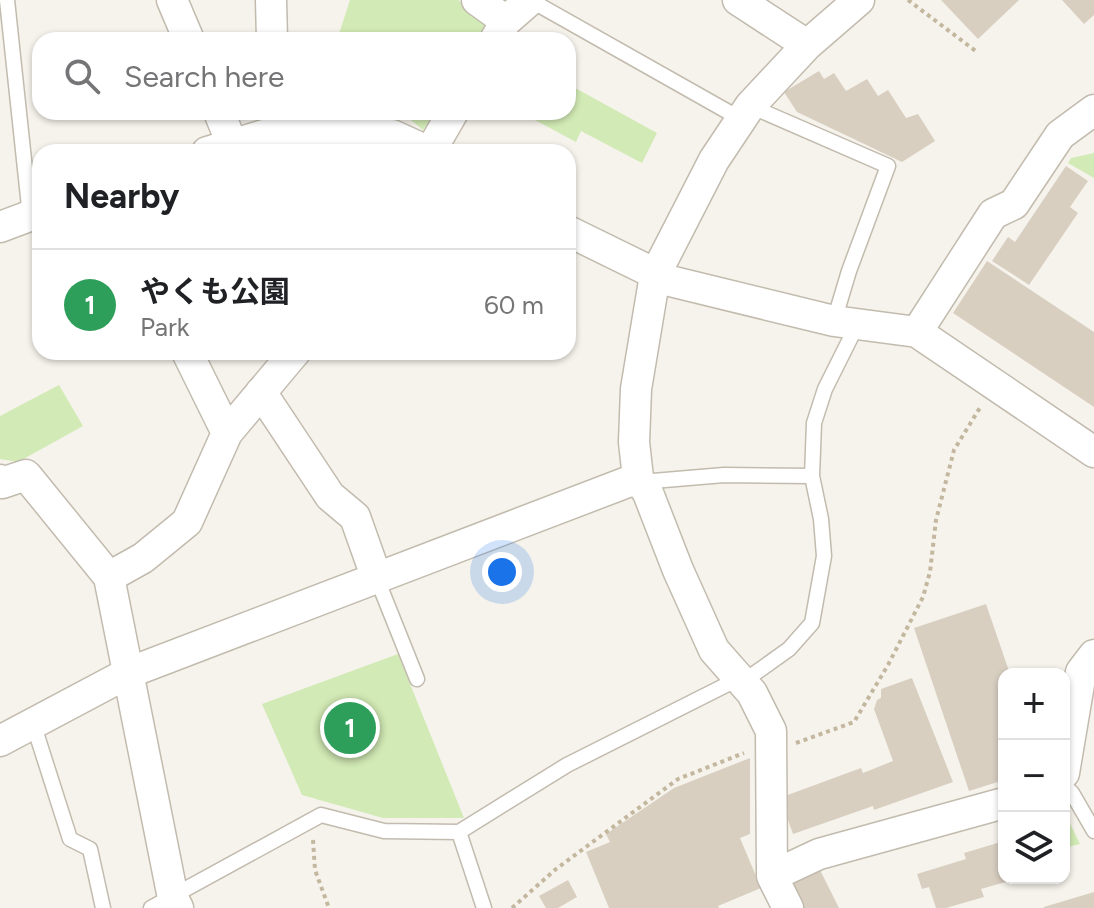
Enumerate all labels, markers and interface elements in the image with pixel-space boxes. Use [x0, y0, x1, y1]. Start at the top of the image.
search box [32, 32, 576, 120]
icon: search [60, 54, 104, 98]
text: Search here [124, 58, 284, 95]
text: Nearby [64, 176, 179, 217]
text: やくも公園 [140, 273, 290, 310]
text: 1 [85, 289, 95, 321]
text: 60 m [484, 289, 544, 321]
text: Park [140, 311, 189, 343]
your location [482, 552, 522, 592]
map controls [998, 668, 1070, 884]
button: + [998, 668, 1070, 740]
pin: 1 [324, 698, 376, 758]
button: − [998, 740, 1070, 812]
button: layers [998, 812, 1070, 884]

